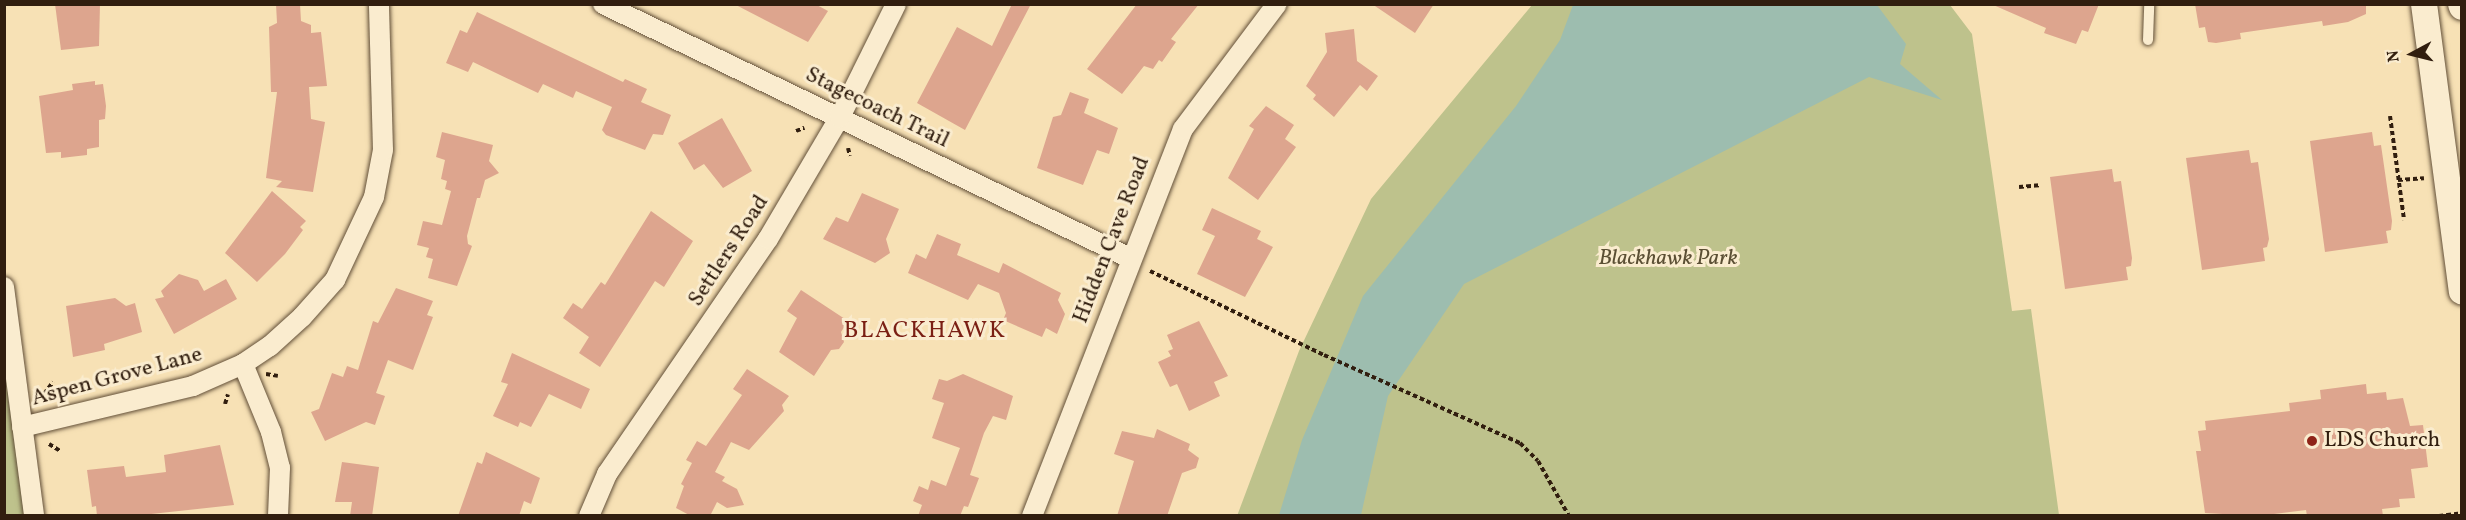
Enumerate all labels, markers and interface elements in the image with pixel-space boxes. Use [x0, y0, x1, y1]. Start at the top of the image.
north arrow [2382, 24, 2442, 84]
text: N [2383, 49, 2406, 63]
street label: Stagecoach Trail [801, 62, 953, 154]
street label: Hidden Cave Road [1068, 153, 1156, 327]
street label: Settlers Road [683, 190, 775, 312]
park label: Blackhawk Park [1598, 246, 1738, 272]
district label: BLACKHAWK [844, 318, 1006, 346]
street label: Aspen Grove Lane [29, 342, 205, 412]
place label: LDS Church [2324, 428, 2440, 454]
marker: LDS Church [2305, 434, 2319, 448]

